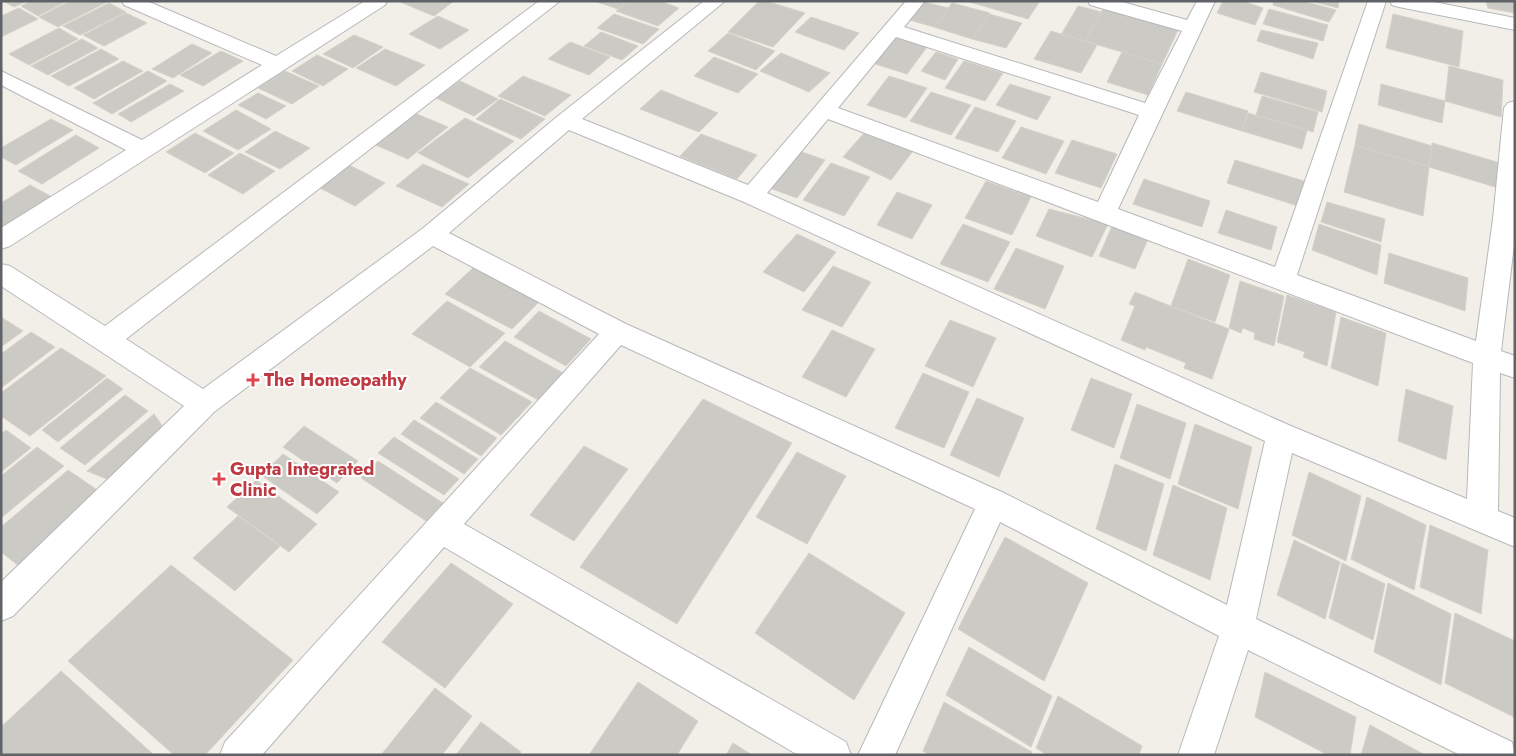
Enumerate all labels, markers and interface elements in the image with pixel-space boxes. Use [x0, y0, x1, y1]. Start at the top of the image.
place label: The Homeopathy [264, 367, 407, 393]
marker: The Homeopathy [246, 373, 260, 387]
place label: Gupta Integrated Clinic [230, 456, 374, 503]
marker: Gupta Integrated Clinic [212, 472, 226, 486]

